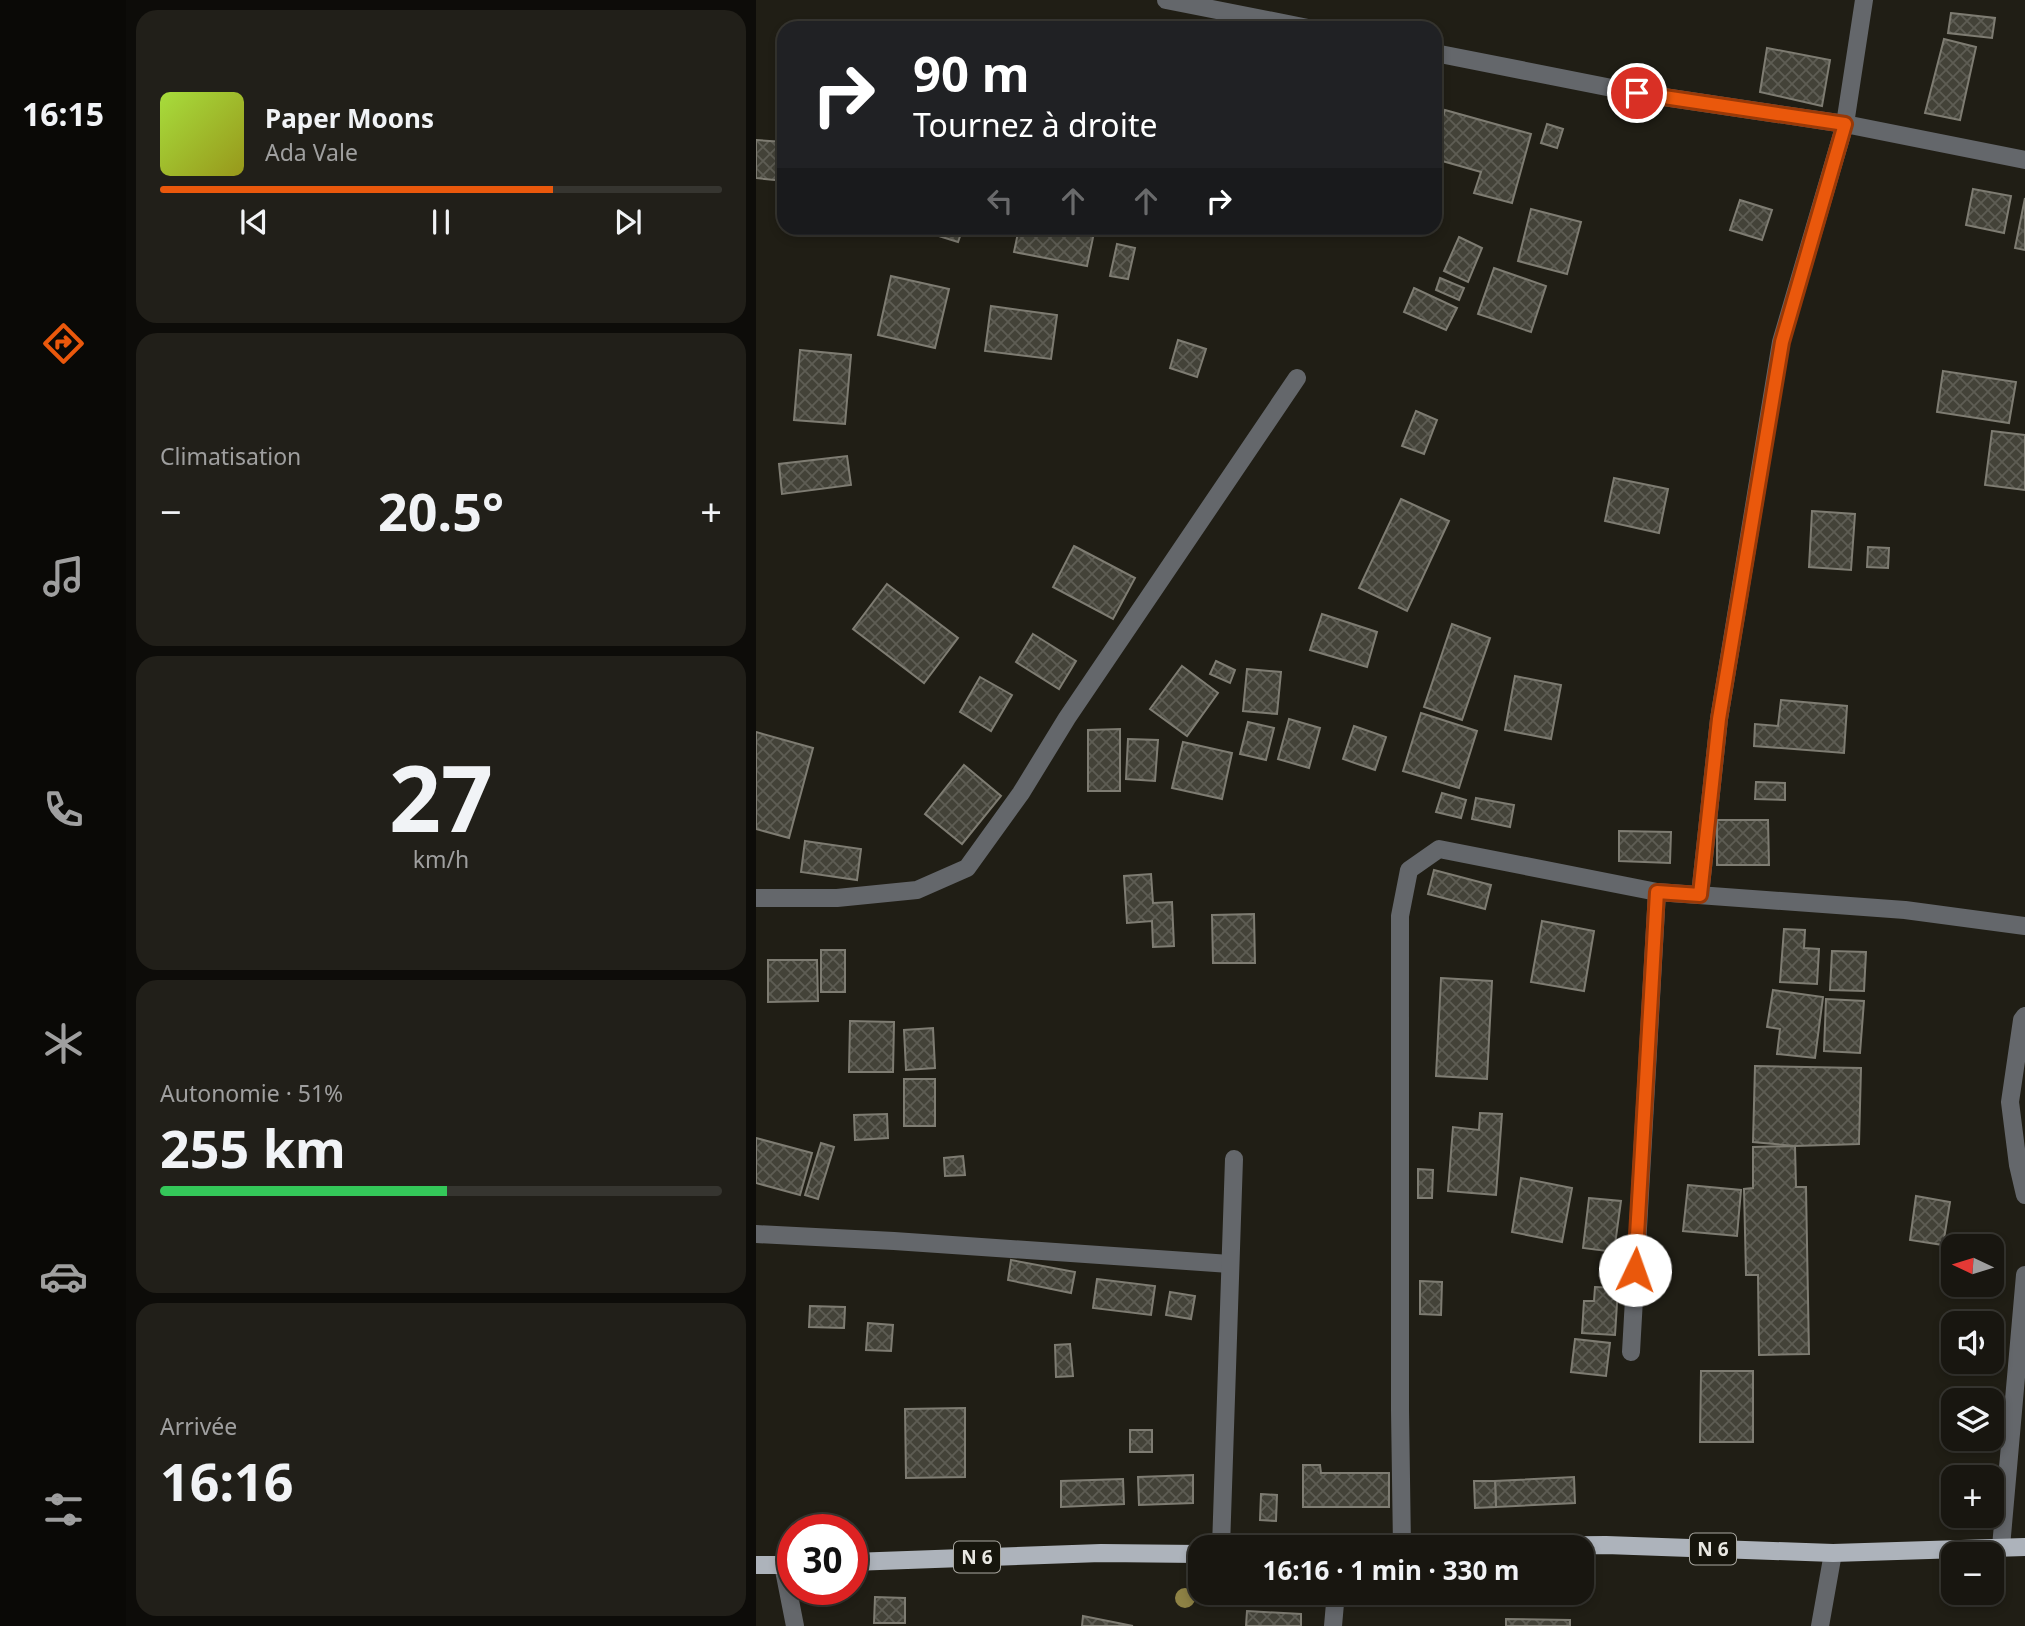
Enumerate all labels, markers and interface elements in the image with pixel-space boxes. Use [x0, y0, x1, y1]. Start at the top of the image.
text: 90 m [913, 40, 1030, 106]
icon: right [798, 49, 889, 140]
pin [1607, 63, 1667, 123]
icon: arrive [1618, 74, 1656, 112]
text: 16:15 [22, 92, 104, 135]
text: Paper Moons [265, 100, 434, 136]
text: Tournez à droite [913, 103, 1158, 146]
text: Ada Vale [265, 136, 358, 168]
icon: left [981, 182, 1019, 220]
icon: ahead [1054, 182, 1092, 220]
icon: ahead [1127, 182, 1165, 220]
icon: right [1200, 182, 1238, 220]
icon: previous [235, 203, 273, 241]
icon: pause [422, 203, 460, 241]
icon: next [609, 203, 647, 241]
icon: directions [39, 319, 88, 368]
text: Climatisation [160, 440, 301, 472]
text: 20.5° [378, 475, 504, 546]
text: − [160, 485, 182, 537]
text: + [700, 485, 722, 537]
icon: music [39, 552, 88, 601]
text: 27 [389, 735, 493, 859]
icon: phone [39, 785, 88, 834]
text: km/h [413, 843, 469, 875]
icon: climate [39, 1019, 88, 1068]
text: Autonomie · 51% [160, 1077, 343, 1109]
text: 255 km [160, 1112, 346, 1183]
position arrow [1598, 1233, 1672, 1307]
north arrow [1941, 1234, 2004, 1297]
map controls [1941, 1234, 2004, 1605]
icon: car [39, 1252, 88, 1301]
button: sound [1941, 1311, 2004, 1374]
button: layers [1941, 1388, 2004, 1451]
text: Arrivée [160, 1410, 237, 1442]
text: 16:16 [160, 1445, 294, 1516]
button: + [1941, 1465, 2004, 1528]
icon: filters [39, 1485, 88, 1534]
speed limit sign: 30 [777, 1514, 868, 1605]
road number: N 6 [1690, 1534, 1736, 1564]
road number: N 6 [954, 1541, 1000, 1572]
button: − [1941, 1542, 2004, 1605]
text: 16:16 · 1 min · 330 m [1263, 1552, 1519, 1588]

